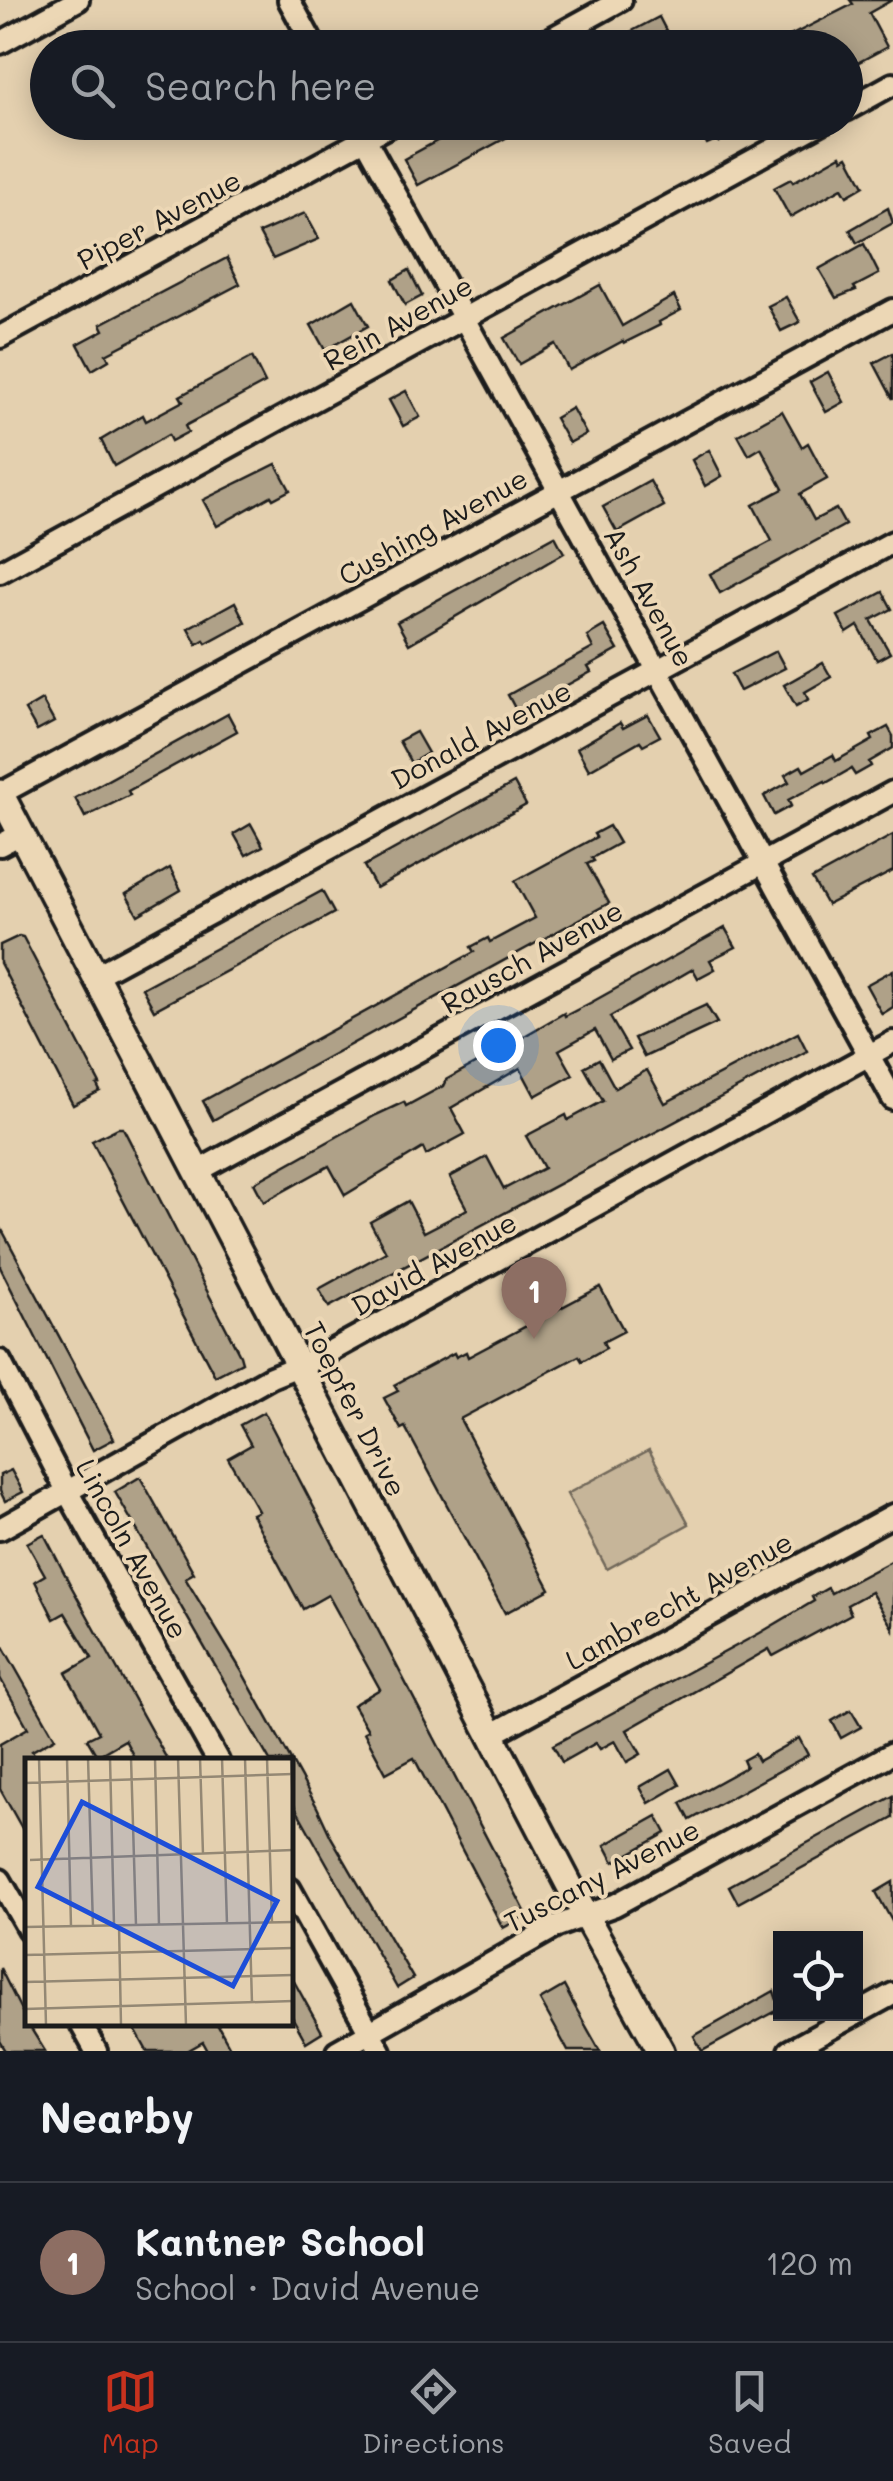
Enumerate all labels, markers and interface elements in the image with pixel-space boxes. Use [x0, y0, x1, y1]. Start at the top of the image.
search box [30, 30, 863, 140]
icon: search [65, 58, 120, 113]
text: Search here [145, 60, 376, 110]
street label: Piper Avenue [71, 161, 247, 277]
street label: Rein Avenue [317, 266, 478, 378]
street label: Cushing Avenue [332, 459, 533, 593]
street label: Ash Avenue [597, 520, 703, 673]
street label: Donald Avenue [384, 671, 577, 797]
street label: Rausch Avenue [434, 891, 629, 1021]
your location [473, 1020, 524, 1071]
street label: David Avenue [344, 1203, 523, 1323]
pin: 1 [502, 1256, 566, 1339]
street label: Toepfer Drive [296, 1315, 416, 1502]
street label: Lincoln Avenue [69, 1452, 197, 1645]
street label: Lambrecht Avenue [559, 1523, 798, 1677]
inset map [25, 1758, 292, 2026]
street label: Tuscany Avenue [498, 1810, 705, 1940]
map controls [773, 1931, 863, 2021]
button: locate [773, 1931, 863, 2021]
text: Nearby [40, 2089, 194, 2144]
text: Kantner School [135, 2216, 425, 2266]
text: 1 [65, 2241, 80, 2283]
text: 120 m [765, 2241, 853, 2283]
text: School · David Avenue [135, 2266, 480, 2308]
tab: Map [102, 2364, 159, 2460]
tab: Directions [362, 2364, 505, 2460]
tab: Saved [708, 2364, 791, 2460]

